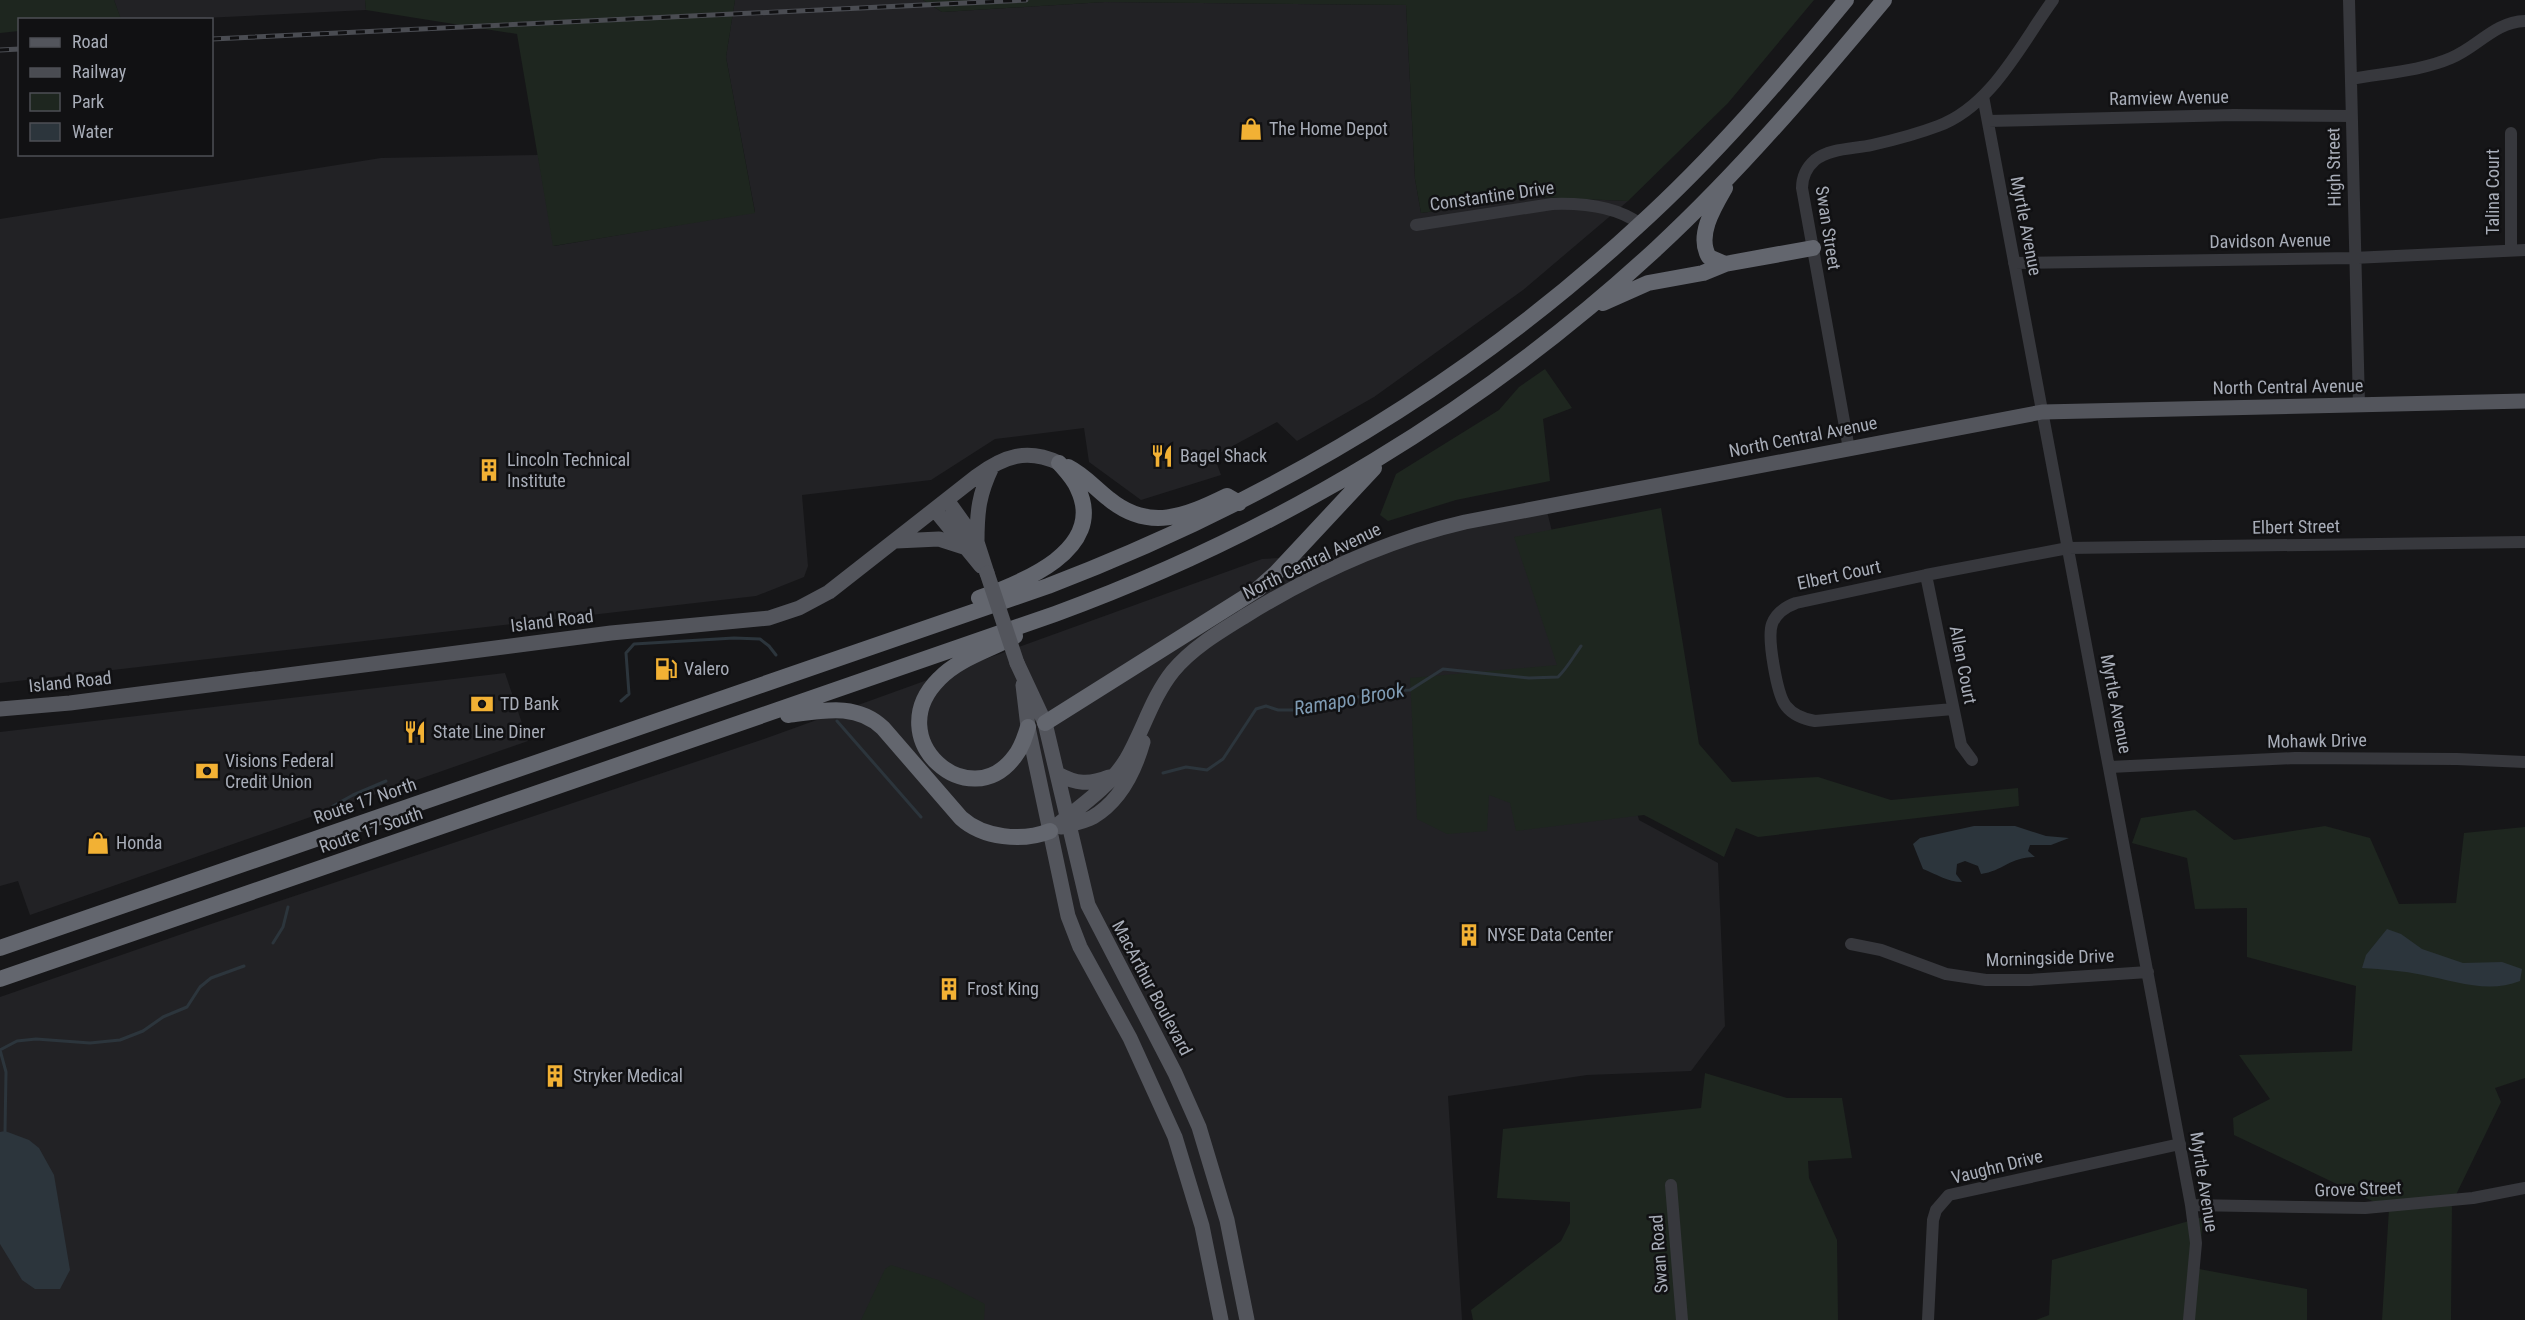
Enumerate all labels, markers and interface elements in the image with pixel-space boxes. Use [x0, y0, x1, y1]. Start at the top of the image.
legend [18, 18, 213, 156]
text: Road [72, 31, 108, 52]
text: Railway [72, 61, 127, 82]
street label: Ramview Avenue [2109, 86, 2229, 109]
text: Park [72, 91, 104, 112]
shop icon: The Home Depot [1238, 116, 1264, 142]
place label: The Home Depot [1269, 118, 1388, 139]
text: Water [72, 121, 114, 142]
street label: High Street [2322, 127, 2345, 207]
street label: Talina Court [2482, 149, 2503, 235]
street label: Myrtle Avenue [2007, 174, 2046, 277]
street label: Constantine Drive [1428, 176, 1556, 215]
street label: Swan Street [1811, 184, 1845, 271]
street label: Davidson Avenue [2209, 229, 2331, 252]
street label: North Central Avenue [2212, 375, 2364, 398]
street label: North Central Avenue [1727, 412, 1879, 461]
restaurant icon: Bagel Shack [1149, 443, 1175, 469]
place label: Bagel Shack [1180, 445, 1267, 466]
place label: Lincoln Technical Institute [507, 449, 630, 491]
building icon: Lincoln Technical Institute [476, 457, 502, 483]
street label: Elbert Street [2252, 515, 2340, 538]
street label: North Central Avenue [1239, 518, 1384, 603]
street label: Elbert Court [1795, 555, 1883, 594]
street label: Island Road [509, 605, 595, 636]
street label: Allen Court [1946, 624, 1981, 706]
street label: Myrtle Avenue [2097, 652, 2136, 755]
fuel station icon: Valero [653, 656, 679, 682]
place label: Valero [684, 658, 729, 679]
street label: Island Road [27, 667, 113, 696]
water label: Ramapo Brook [1292, 677, 1407, 721]
bank icon: TD Bank [469, 691, 495, 717]
place label: TD Bank [500, 693, 559, 714]
restaurant icon: State Line Diner [402, 719, 428, 745]
place label: State Line Diner [433, 721, 546, 742]
street label: Mohawk Drive [2267, 729, 2367, 752]
place label: Visions Federal Credit Union [225, 750, 334, 792]
bank icon: Visions Federal Credit Union [194, 758, 220, 784]
street label: Route 17 North [311, 773, 419, 828]
street label: Route 17 South [316, 802, 425, 857]
shop icon: Honda [85, 830, 111, 856]
place label: Honda [116, 832, 162, 853]
street label: MacArthur Boulevard [1108, 917, 1197, 1059]
building icon: NYSE Data Center [1456, 922, 1482, 948]
place label: NYSE Data Center [1487, 924, 1614, 945]
street label: Morningside Drive [1985, 945, 2114, 970]
building icon: Frost King [936, 976, 962, 1002]
place label: Frost King [967, 978, 1039, 999]
building icon: Stryker Medical [542, 1063, 568, 1089]
place label: Stryker Medical [573, 1065, 683, 1086]
street label: Myrtle Avenue [2186, 1130, 2223, 1233]
street label: Vaughn Drive [1949, 1145, 2045, 1188]
street label: Grove Street [2314, 1176, 2402, 1201]
street label: Swan Road [1645, 1214, 1672, 1294]

